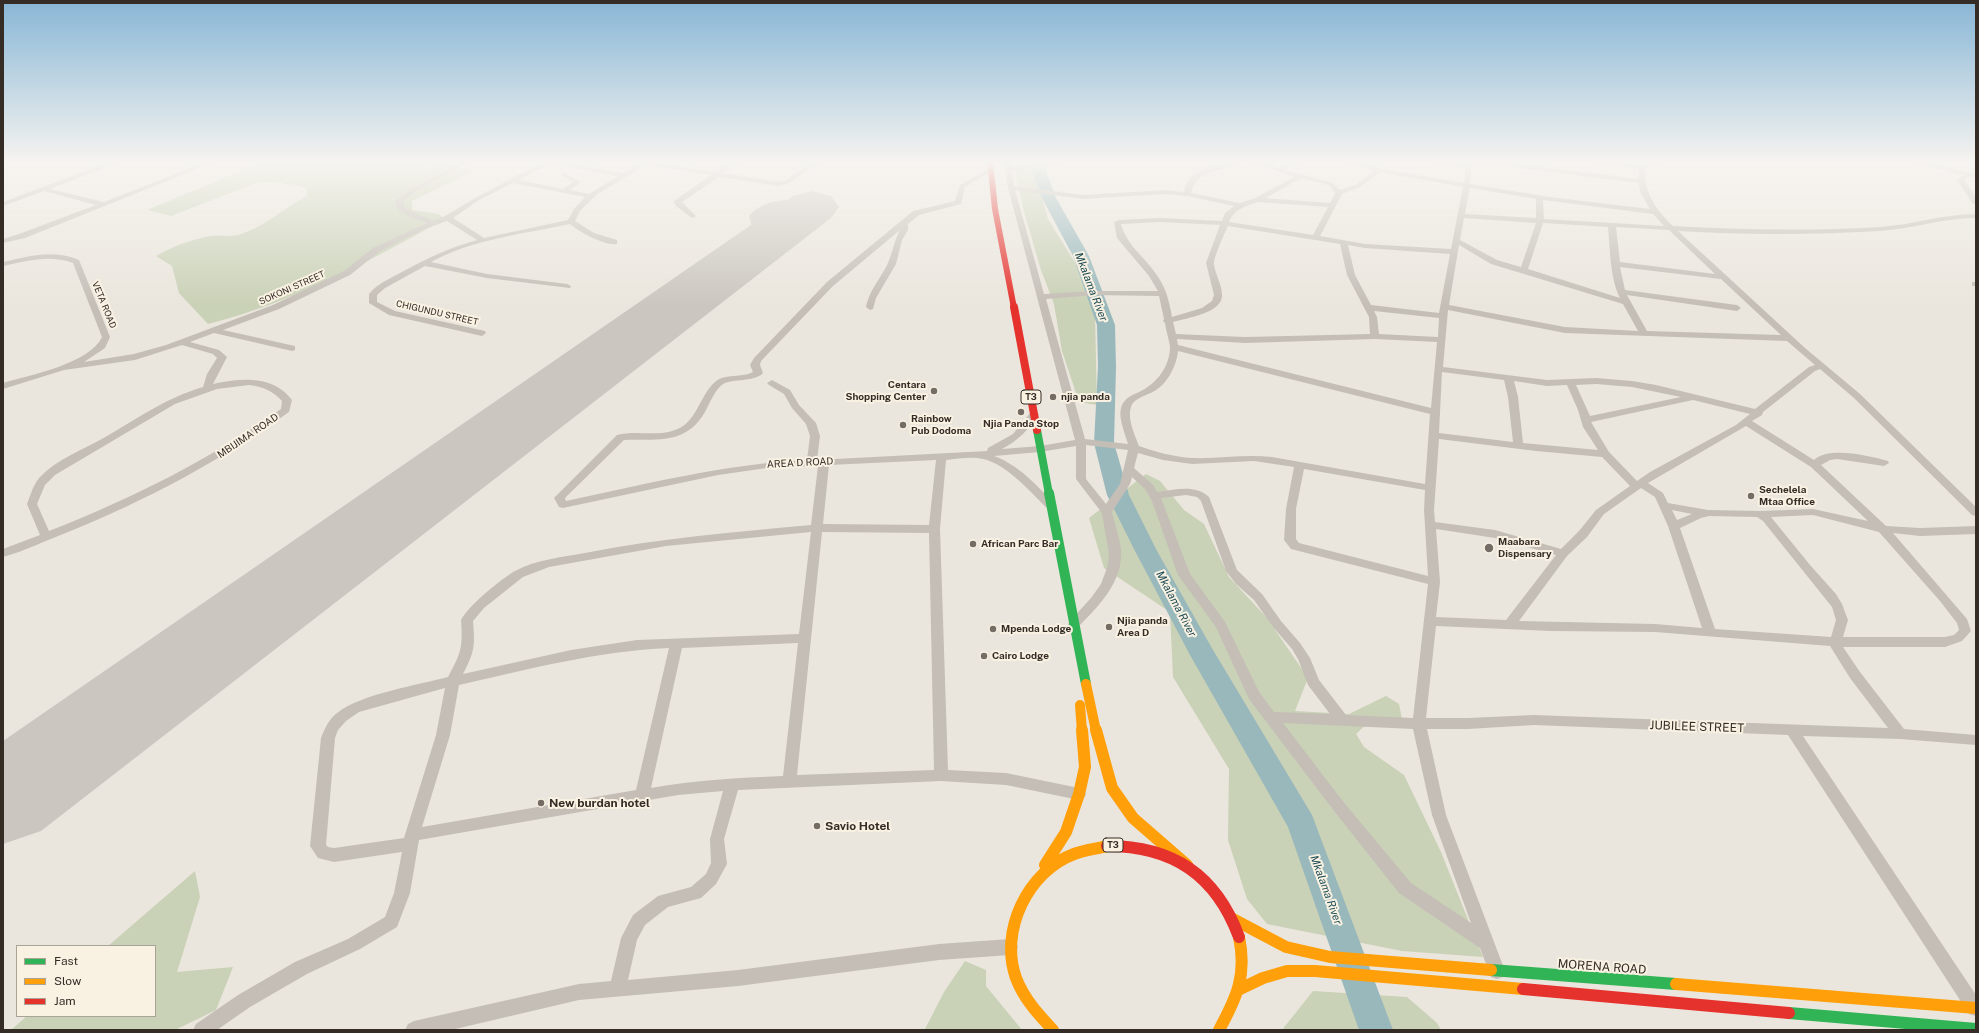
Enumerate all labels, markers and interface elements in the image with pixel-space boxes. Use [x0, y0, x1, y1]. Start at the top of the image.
water label: Mkalama River [1072, 251, 1110, 323]
street label: SOKONI STREET [257, 269, 327, 307]
street label: VETA ROAD [90, 280, 118, 330]
street label: CHIGUNDU STREET [395, 298, 479, 328]
place label: Centara Shopping Center [845, 379, 926, 402]
marker: Centara Shopping Center [929, 386, 939, 396]
road number: T3 [1021, 390, 1041, 404]
place label: njia panda [1061, 391, 1110, 403]
marker: njia panda [1048, 392, 1058, 402]
marker: Njia Panda Stop [1016, 407, 1026, 417]
street label: MBIJIMA ROAD [215, 411, 281, 461]
place label: Rainbow Pub Dodoma [911, 413, 971, 436]
place label: Njia Panda Stop [983, 418, 1059, 430]
marker: Rainbow Pub Dodoma [898, 420, 908, 430]
street label: AREA D ROAD [766, 455, 834, 471]
place label: Sechelela Mtaa Office [1759, 484, 1815, 508]
marker: Sechelela Mtaa Office [1746, 491, 1756, 501]
place label: Maabara Dispensary [1498, 536, 1552, 560]
place label: African Parc Bar [981, 538, 1058, 550]
marker: African Parc Bar [968, 539, 978, 549]
marker: Maabara Dispensary [1483, 542, 1495, 554]
water label: Mkalama River [1153, 569, 1199, 639]
place label: Njia panda Area D [1117, 615, 1168, 638]
marker: Njia panda Area D [1104, 622, 1114, 632]
place label: Mpenda Lodge [1001, 623, 1071, 635]
marker: Mpenda Lodge [988, 624, 998, 634]
place label: Cairo Lodge [992, 650, 1049, 662]
marker: Cairo Lodge [979, 651, 989, 661]
street label: JUBILEE STREET [1649, 718, 1745, 736]
place label: New burdan hotel [549, 796, 650, 810]
marker: New burdan hotel [536, 798, 546, 808]
place label: Savio Hotel [825, 819, 890, 833]
marker: Savio Hotel [812, 821, 822, 831]
road number: T3 [1103, 838, 1123, 852]
water label: Mkalama River [1307, 854, 1345, 926]
legend [16, 945, 156, 1017]
text: Fast [54, 954, 78, 968]
street label: MORENA ROAD [1557, 957, 1647, 977]
text: Slow [54, 974, 81, 988]
text: Jam [54, 994, 76, 1008]

